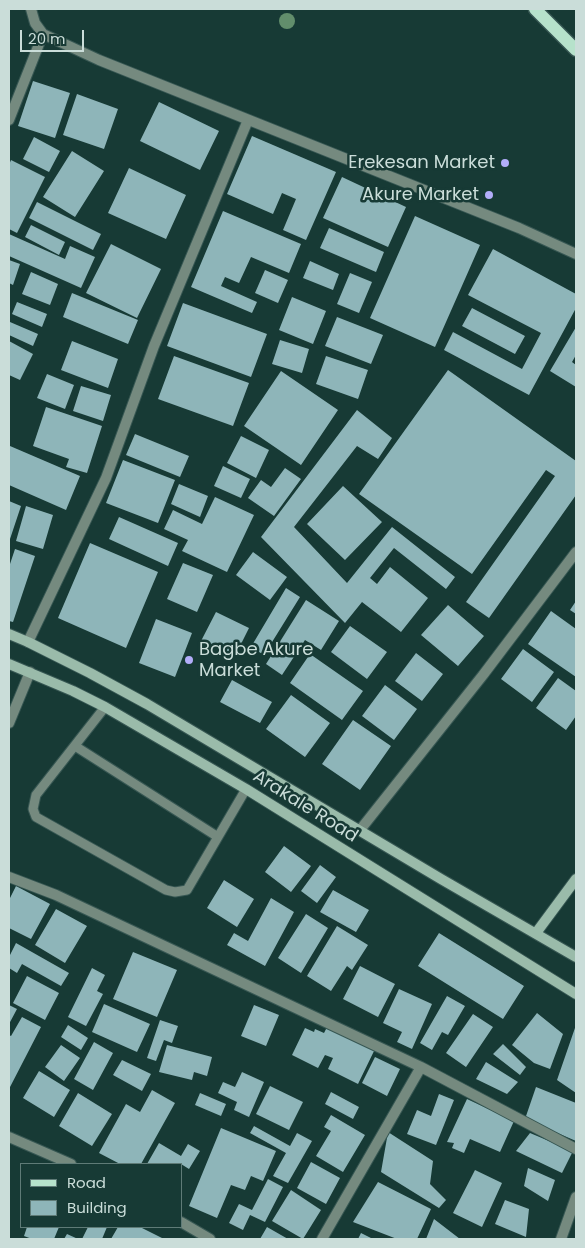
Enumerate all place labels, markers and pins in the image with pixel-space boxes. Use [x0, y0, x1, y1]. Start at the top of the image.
place label: Erekesan Market [348, 152, 495, 174]
marker: Erekesan Market [499, 157, 511, 169]
place label: Akure Market [362, 184, 479, 206]
marker: Akure Market [483, 189, 495, 201]
place label: Bagbe Akure Market [199, 639, 313, 682]
marker: Bagbe Akure Market [183, 654, 195, 666]

